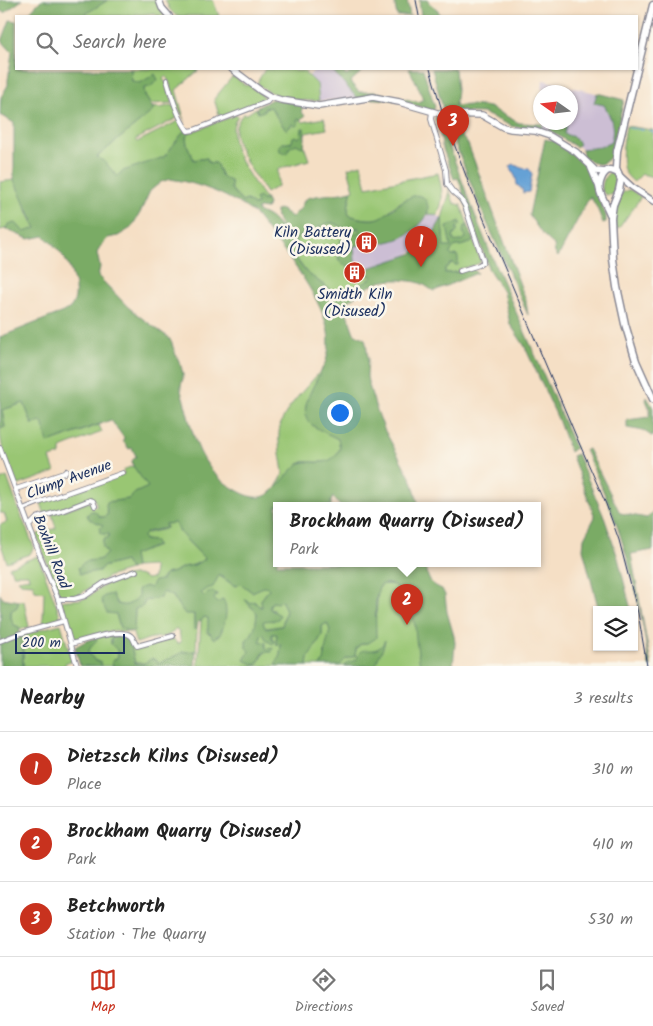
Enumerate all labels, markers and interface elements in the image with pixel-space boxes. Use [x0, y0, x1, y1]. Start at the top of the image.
search box [15, 15, 638, 70]
text: Search here [73, 28, 167, 58]
icon: search [33, 29, 61, 57]
north arrow [533, 85, 578, 130]
pin: 3 [437, 105, 469, 146]
place label: Kiln Battery (Disused) [274, 221, 352, 262]
pin: 1 [405, 226, 437, 267]
building icon: Kiln Battery (Disused) [355, 230, 379, 254]
building icon: Smidth Kiln (Disused) [343, 260, 367, 284]
place label: Smidth Kiln (Disused) [318, 283, 392, 324]
your location [327, 400, 353, 426]
street label: Clump Avenue [23, 453, 115, 507]
popup [273, 502, 541, 567]
text: Brockham Quarry (Disused) [290, 507, 524, 537]
street label: Boxhill Road [26, 511, 76, 593]
text: Park [290, 537, 319, 562]
pin: 2 [391, 584, 423, 625]
map controls [593, 606, 638, 651]
button: layers [593, 606, 638, 651]
scale bar [15, 631, 125, 654]
text: 200 m [22, 632, 61, 654]
text: Nearby [20, 682, 85, 715]
text: 3 results [574, 686, 633, 711]
text: Dietzsch Kilns (Disused) [67, 742, 279, 772]
text: 1 [34, 757, 38, 782]
text: 310 m [592, 757, 633, 782]
text: Place [67, 772, 101, 797]
text: Brockham Quarry (Disused) [67, 817, 302, 847]
text: 2 [31, 832, 41, 857]
text: 410 m [592, 832, 633, 857]
text: Park [67, 847, 96, 872]
text: Betchworth [67, 892, 165, 922]
text: 3 [32, 907, 40, 932]
text: 530 m [588, 907, 633, 932]
text: Station · The Quarry [67, 922, 206, 947]
tab: Map [89, 966, 117, 1018]
tab: Directions [295, 966, 353, 1018]
tab: Saved [531, 966, 564, 1018]

